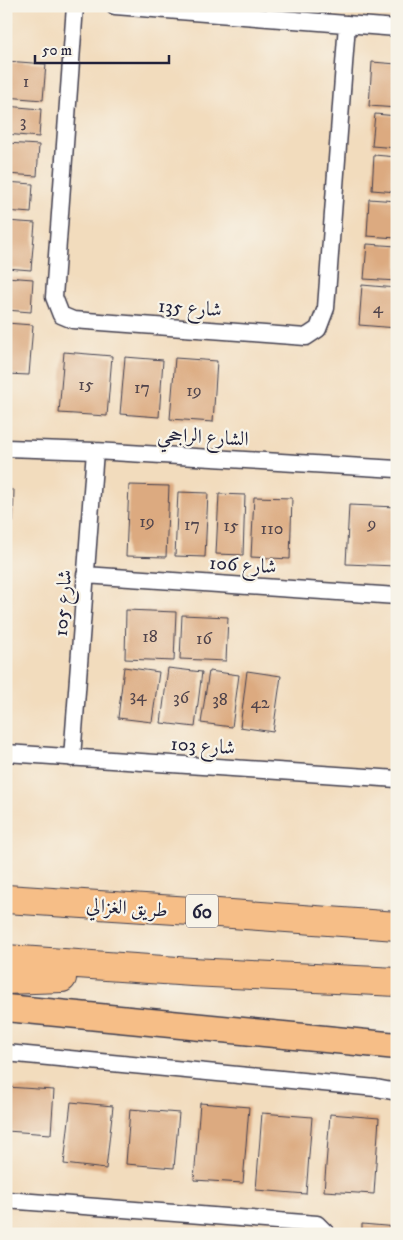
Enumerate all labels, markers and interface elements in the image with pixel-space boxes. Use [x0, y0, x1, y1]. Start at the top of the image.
scale bar [35, 32, 169, 64]
text: 50 m [42, 41, 72, 60]
house number: 1 [23, 71, 29, 93]
house number: 3 [20, 111, 26, 133]
street label: شارع 135 [157, 294, 223, 327]
house number: 4 [373, 297, 384, 319]
house number: 15 [78, 374, 94, 396]
house number: 17 [134, 377, 150, 399]
house number: 19 [186, 380, 202, 402]
street label: الشارع الراجحي [156, 423, 249, 457]
house number: 19 [139, 511, 155, 533]
house number: 9 [367, 513, 376, 535]
house number: 17 [184, 514, 200, 536]
house number: 15 [223, 515, 239, 537]
house number: 110 [261, 518, 283, 540]
street label: شارع 106 [208, 551, 277, 584]
street label: شارع 105 [49, 569, 82, 638]
house number: 18 [142, 626, 158, 648]
house number: 16 [196, 628, 213, 650]
house number: 34 [129, 685, 147, 707]
house number: 36 [173, 687, 190, 709]
house number: 38 [212, 689, 228, 711]
house number: 42 [250, 692, 270, 714]
street label: شارع 103 [170, 732, 236, 765]
street label: طريق الغزالي [85, 893, 168, 926]
road number: 60 [186, 894, 218, 928]

